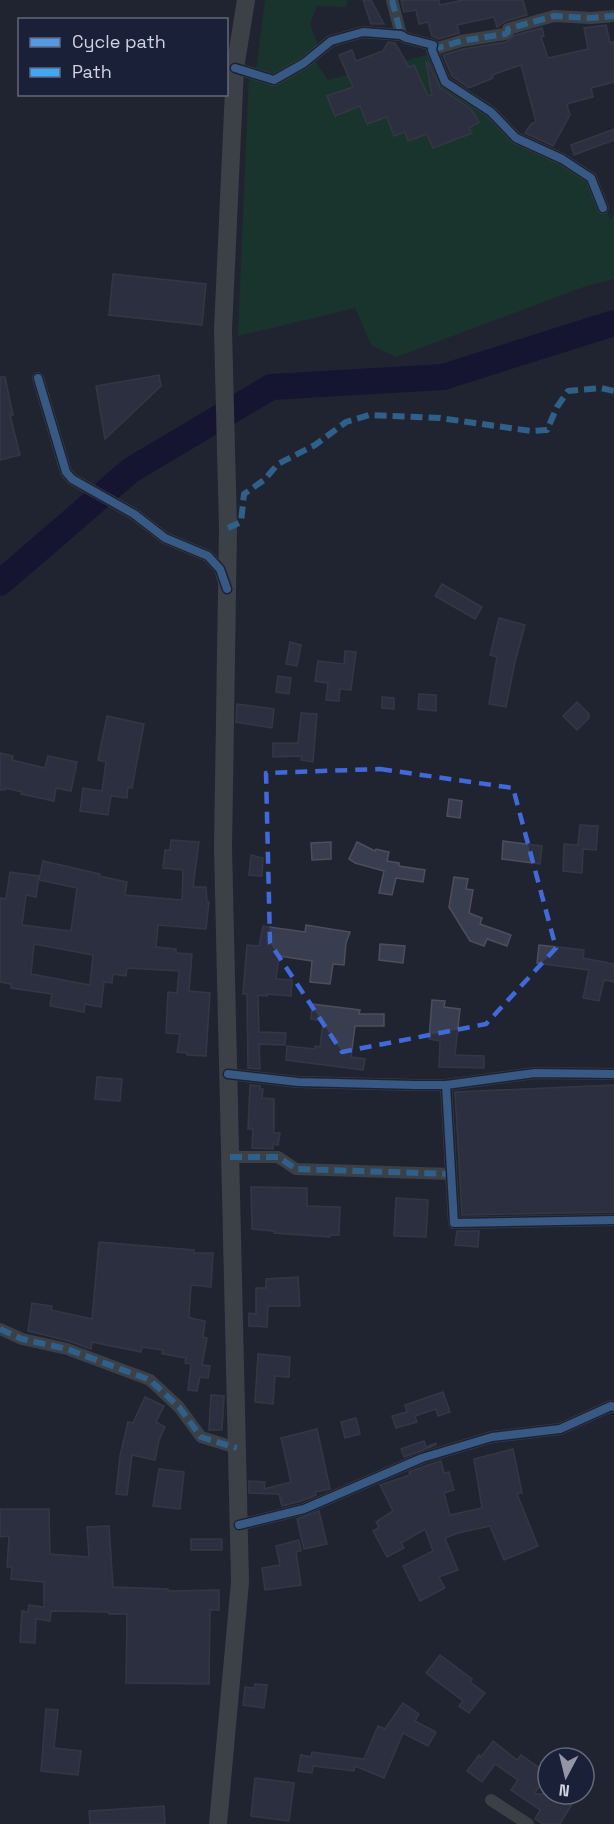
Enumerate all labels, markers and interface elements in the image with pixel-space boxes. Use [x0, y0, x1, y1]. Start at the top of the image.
legend [18, 18, 228, 96]
text: Cycle path [72, 30, 166, 53]
text: Path [72, 60, 112, 83]
north arrow [536, 1746, 596, 1806]
text: N [558, 1779, 571, 1801]

